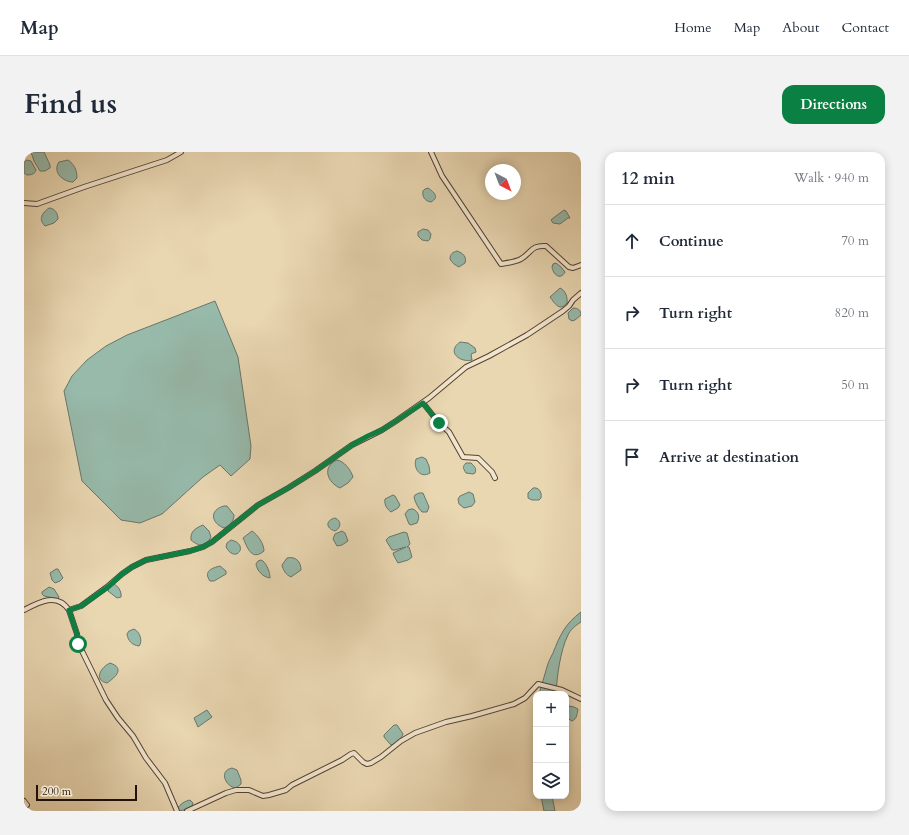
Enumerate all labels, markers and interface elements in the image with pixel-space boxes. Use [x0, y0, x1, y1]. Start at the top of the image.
text: Map [20, 15, 59, 41]
text: Home [674, 18, 712, 37]
text: Map [734, 18, 760, 37]
text: About [782, 18, 819, 37]
text: Contact [841, 18, 889, 37]
text: Find us [24, 85, 117, 123]
button: Directions [782, 85, 885, 124]
north arrow [485, 164, 521, 200]
text: 12 min [621, 167, 675, 190]
text: Walk · 940 m [794, 169, 869, 187]
icon: ahead [621, 230, 643, 252]
text: Continue [659, 231, 724, 251]
text: 70 m [841, 232, 869, 250]
icon: right [621, 302, 643, 324]
text: Turn right [659, 303, 732, 323]
text: 820 m [835, 304, 869, 322]
icon: right [621, 374, 643, 396]
text: Turn right [659, 375, 732, 395]
text: 50 m [841, 376, 869, 394]
route end [430, 414, 448, 432]
icon: arrive [621, 446, 643, 468]
text: Arrive at destination [659, 447, 799, 467]
route start [69, 635, 87, 653]
map controls [533, 691, 569, 799]
button: + [533, 691, 569, 727]
button: − [533, 727, 569, 763]
button: layers [533, 763, 569, 799]
scale bar [36, 783, 137, 802]
text: 200 m [42, 784, 71, 799]

